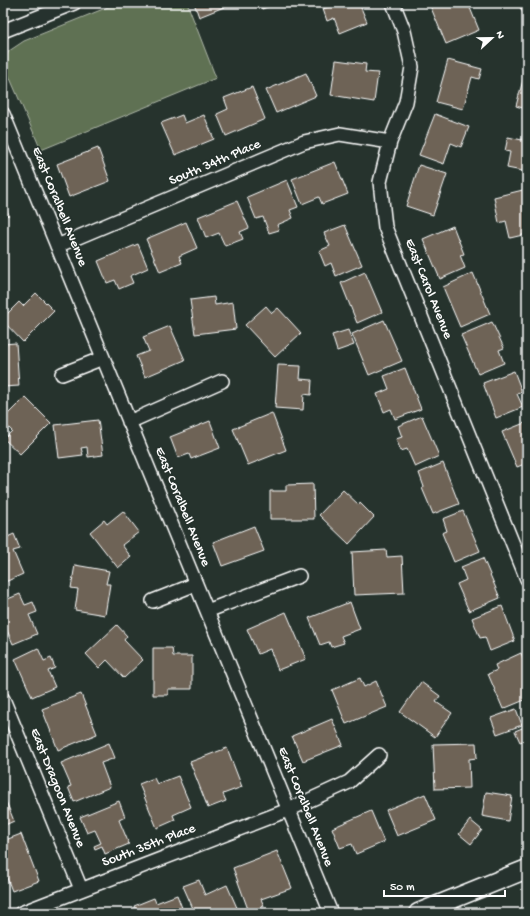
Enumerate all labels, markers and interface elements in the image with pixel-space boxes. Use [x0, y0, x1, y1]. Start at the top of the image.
north arrow [472, 18, 512, 58]
text: N [493, 29, 506, 41]
street label: South 34th Place [167, 136, 264, 190]
street label: East Coralbell Avenue [27, 145, 91, 270]
street label: East Carol Avenue [400, 236, 456, 342]
street label: East Coralbell Avenue [150, 445, 214, 570]
street label: East Dragoon Avenue [25, 726, 89, 851]
street label: East Coralbell Avenue [273, 745, 337, 870]
street label: South 35th Place [100, 820, 199, 872]
scale bar [384, 872, 505, 898]
text: 50 m [390, 881, 415, 895]

